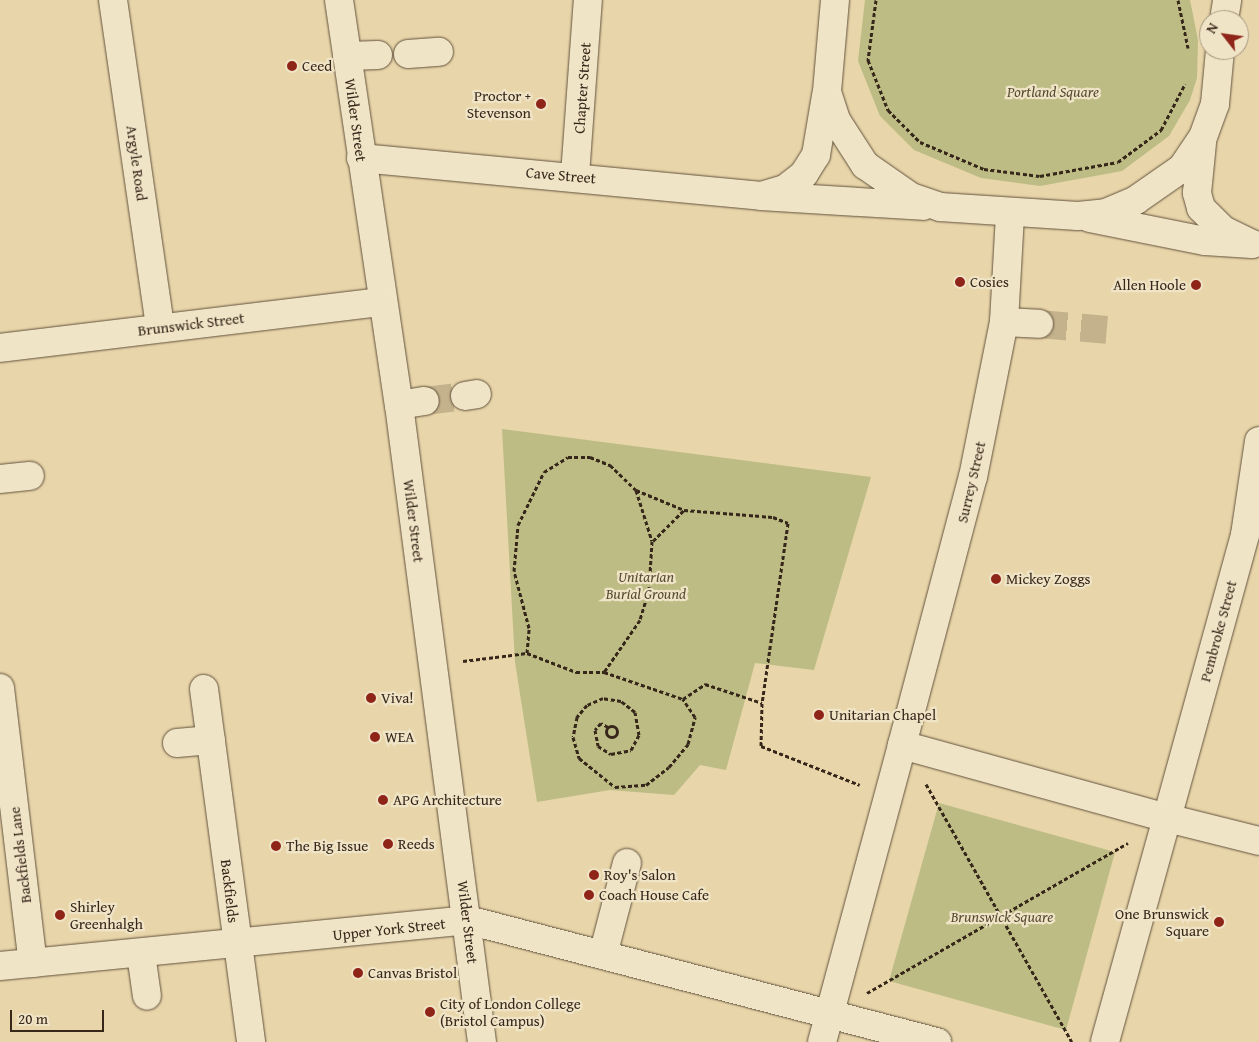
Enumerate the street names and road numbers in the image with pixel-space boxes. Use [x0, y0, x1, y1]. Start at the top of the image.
street label: Chapter Street [570, 42, 594, 134]
street label: Wilder Street [341, 77, 371, 163]
street label: Argyle Road [123, 124, 151, 202]
street label: Cave Street [525, 163, 597, 187]
street label: Brunswick Street [137, 309, 245, 339]
street label: Surrey Street [953, 439, 989, 525]
street label: Wilder Street [400, 478, 428, 564]
street label: Pembroke Street [1196, 578, 1240, 684]
street label: Backfields Lane [5, 806, 35, 904]
street label: Backfields [217, 858, 243, 924]
street label: Wilder Street [454, 879, 482, 965]
street label: Upper York Street [332, 914, 446, 944]

